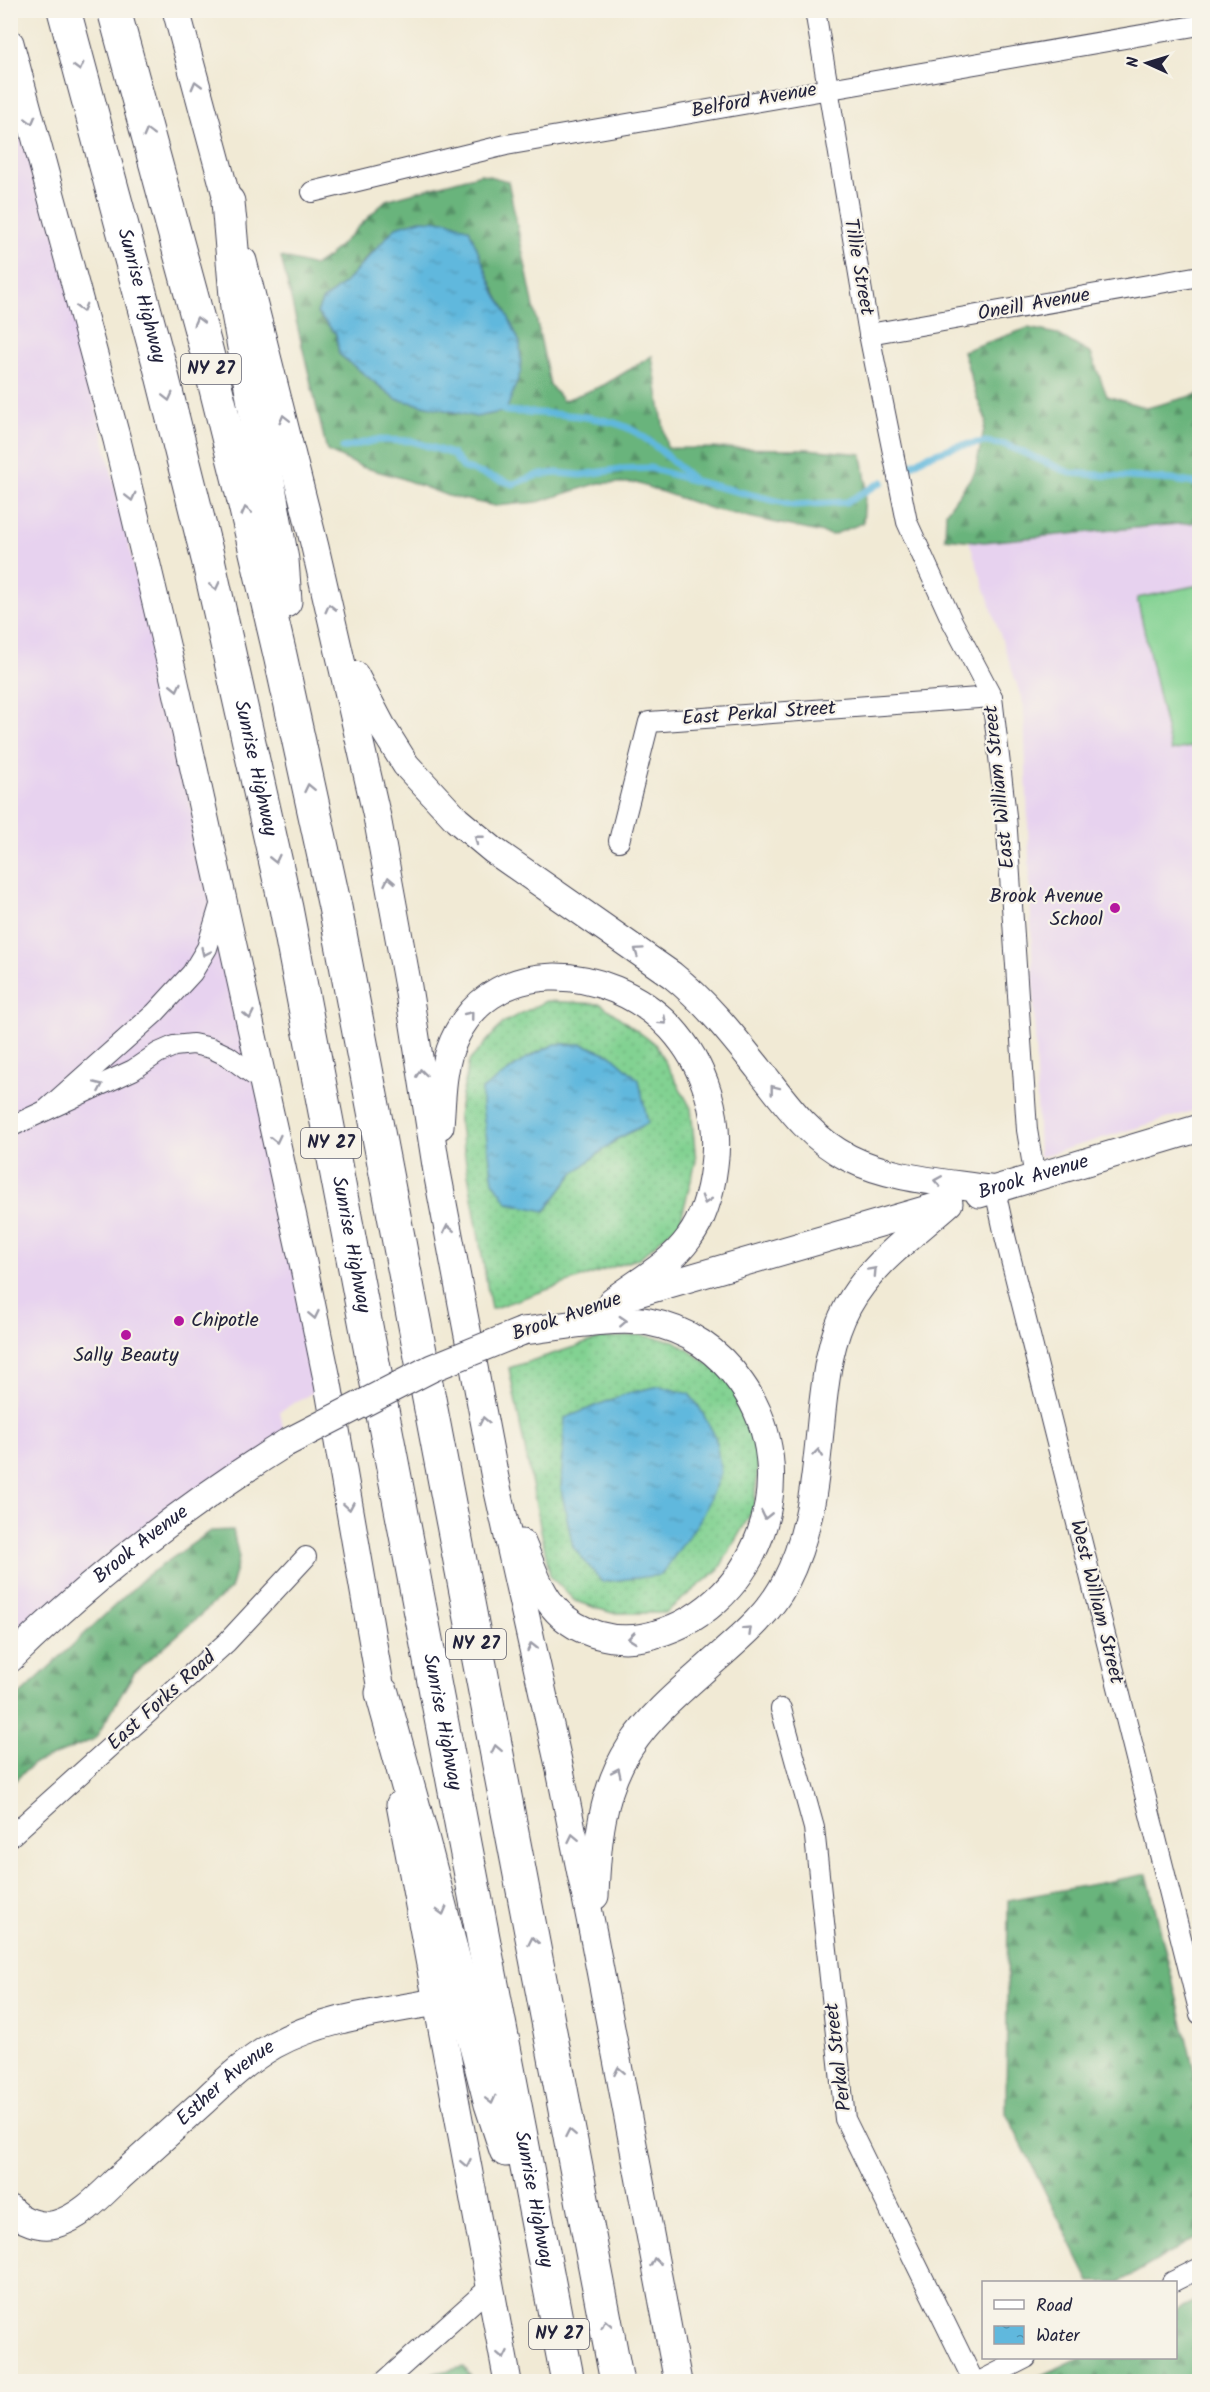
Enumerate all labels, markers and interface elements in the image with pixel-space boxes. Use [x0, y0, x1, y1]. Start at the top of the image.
north arrow [1117, 33, 1177, 93]
text: N [1121, 56, 1146, 68]
one-way arrow [72, 61, 84, 72]
street label: Belford Avenue [689, 74, 819, 128]
one-way arrow [190, 80, 203, 90]
one-way arrow [24, 114, 36, 125]
one-way arrow [143, 128, 155, 139]
street label: Tillie Street [834, 216, 882, 318]
street label: Sunrise Highway [107, 225, 174, 367]
street label: Oneill Avenue [975, 279, 1093, 331]
one-way arrow [75, 302, 87, 313]
one-way arrow [193, 317, 206, 327]
road number: NY 27 [181, 354, 241, 384]
one-way arrow [160, 392, 173, 402]
one-way arrow [279, 414, 292, 424]
one-way arrow [123, 492, 136, 502]
one-way arrow [240, 506, 253, 516]
one-way arrow [207, 581, 220, 591]
one-way arrow [324, 603, 337, 613]
one-way arrow [169, 681, 182, 691]
street label: East Perkal Street [681, 693, 837, 735]
street label: Sunrise Highway [224, 697, 286, 840]
street label: East William Street [975, 703, 1025, 870]
one-way arrow [304, 783, 317, 793]
one-way arrow [474, 835, 485, 846]
one-way arrow [268, 854, 281, 864]
one-way arrow [383, 876, 396, 886]
place label: Brook Avenue School [989, 881, 1103, 936]
marker: Brook Avenue School [1108, 901, 1122, 915]
one-way arrow [201, 945, 213, 956]
one-way arrow [634, 947, 645, 958]
one-way arrow [241, 1010, 254, 1020]
one-way arrow [463, 1011, 474, 1022]
one-way arrow [656, 1014, 667, 1025]
one-way arrow [416, 1068, 428, 1078]
one-way arrow [93, 1081, 104, 1093]
one-way arrow [771, 1084, 782, 1095]
road number: NY 27 [301, 1128, 361, 1158]
one-way arrow [269, 1133, 282, 1143]
street label: Brook Avenue [974, 1146, 1093, 1209]
street label: Sunrise Highway [322, 1174, 379, 1316]
one-way arrow [933, 1175, 942, 1187]
one-way arrow [701, 1194, 713, 1205]
one-way arrow [442, 1224, 455, 1234]
one-way arrow [866, 1267, 877, 1277]
street label: Brook Avenue [508, 1283, 626, 1351]
place label: Chipotle [191, 1305, 259, 1337]
one-way arrow [307, 1310, 320, 1320]
marker: Chipotle [172, 1314, 186, 1328]
one-way arrow [618, 1315, 627, 1328]
marker: Sally Beauty [119, 1328, 133, 1342]
place label: Sally Beauty [73, 1340, 179, 1372]
one-way arrow [479, 1416, 491, 1425]
one-way arrow [811, 1449, 824, 1458]
street label: Brook Avenue [86, 1497, 196, 1593]
one-way arrow [342, 1501, 355, 1511]
one-way arrow [760, 1510, 773, 1520]
street label: West William Street [1060, 1517, 1132, 1688]
one-way arrow [741, 1626, 751, 1637]
road number: NY 27 [446, 1629, 506, 1659]
one-way arrow [627, 1632, 636, 1644]
street label: East Forks Road [100, 1642, 225, 1759]
one-way arrow [526, 1643, 539, 1653]
street label: Sunrise Highway [413, 1651, 471, 1794]
one-way arrow [490, 1745, 503, 1755]
one-way arrow [609, 1768, 621, 1779]
one-way arrow [568, 1833, 581, 1843]
one-way arrow [435, 1905, 447, 1916]
one-way arrow [527, 1936, 540, 1946]
street label: Perkal Street [816, 2001, 862, 2113]
street label: Esther Avenue [169, 2032, 281, 2135]
one-way arrow [613, 2066, 626, 2076]
one-way arrow [483, 2095, 496, 2105]
street label: Sunrise Highway [504, 2128, 562, 2271]
one-way arrow [564, 2128, 577, 2138]
one-way arrow [459, 2158, 472, 2168]
one-way arrow [649, 2257, 662, 2267]
legend [982, 2281, 1177, 2359]
text: Road [1036, 2292, 1073, 2321]
road number: NY 27 [529, 2319, 589, 2349]
one-way arrow [600, 2319, 613, 2329]
text: Water [1036, 2322, 1081, 2351]
one-way arrow [496, 2349, 509, 2359]

